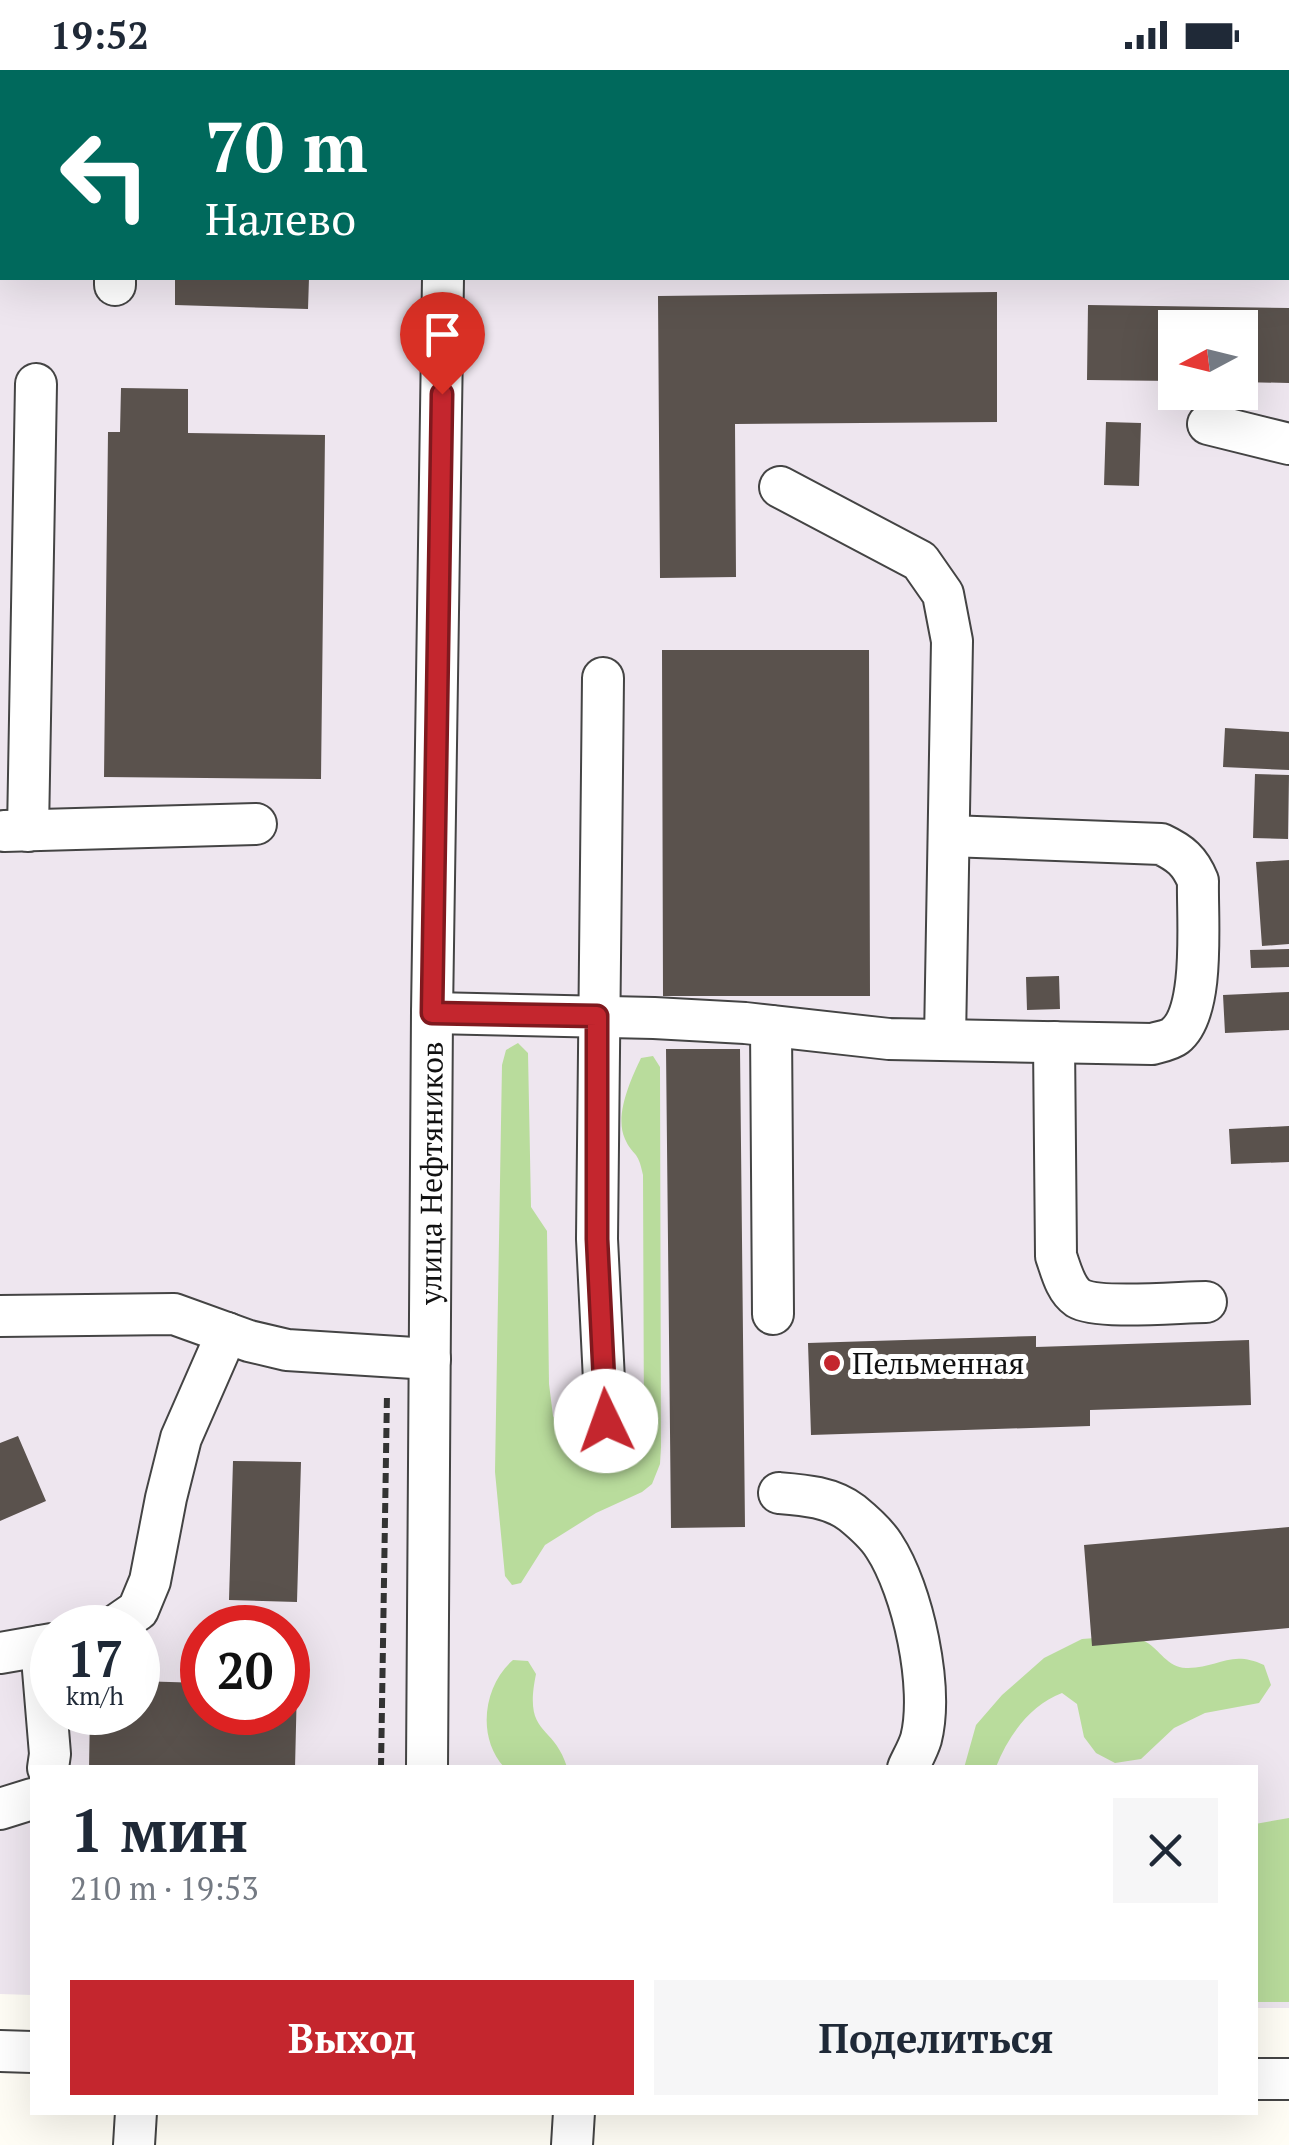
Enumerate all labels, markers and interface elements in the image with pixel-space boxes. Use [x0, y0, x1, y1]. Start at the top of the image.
text: 19:52 [50, 10, 149, 60]
text: 70 m [205, 99, 368, 192]
icon: left [40, 110, 170, 240]
text: Налево [205, 188, 356, 248]
pin [400, 292, 485, 395]
icon: arrive [415, 307, 470, 362]
north arrow [1158, 310, 1258, 410]
map controls [1158, 310, 1258, 410]
street label: улица Нефтяников [410, 1041, 452, 1306]
place label: Пельменная [852, 1343, 1025, 1383]
marker: Пельменная [821, 1352, 843, 1374]
position arrow [554, 1369, 658, 1473]
speed limit sign: 20 [180, 1605, 310, 1735]
text: 17 [67, 1625, 123, 1691]
text: km/h [66, 1679, 124, 1712]
text: 1 мин [70, 1790, 248, 1869]
button: close [1113, 1798, 1218, 1903]
text: 210 m · 19:53 [70, 1867, 258, 1909]
button: Выход [70, 1980, 634, 2095]
button: Поделиться [654, 1980, 1218, 2095]

